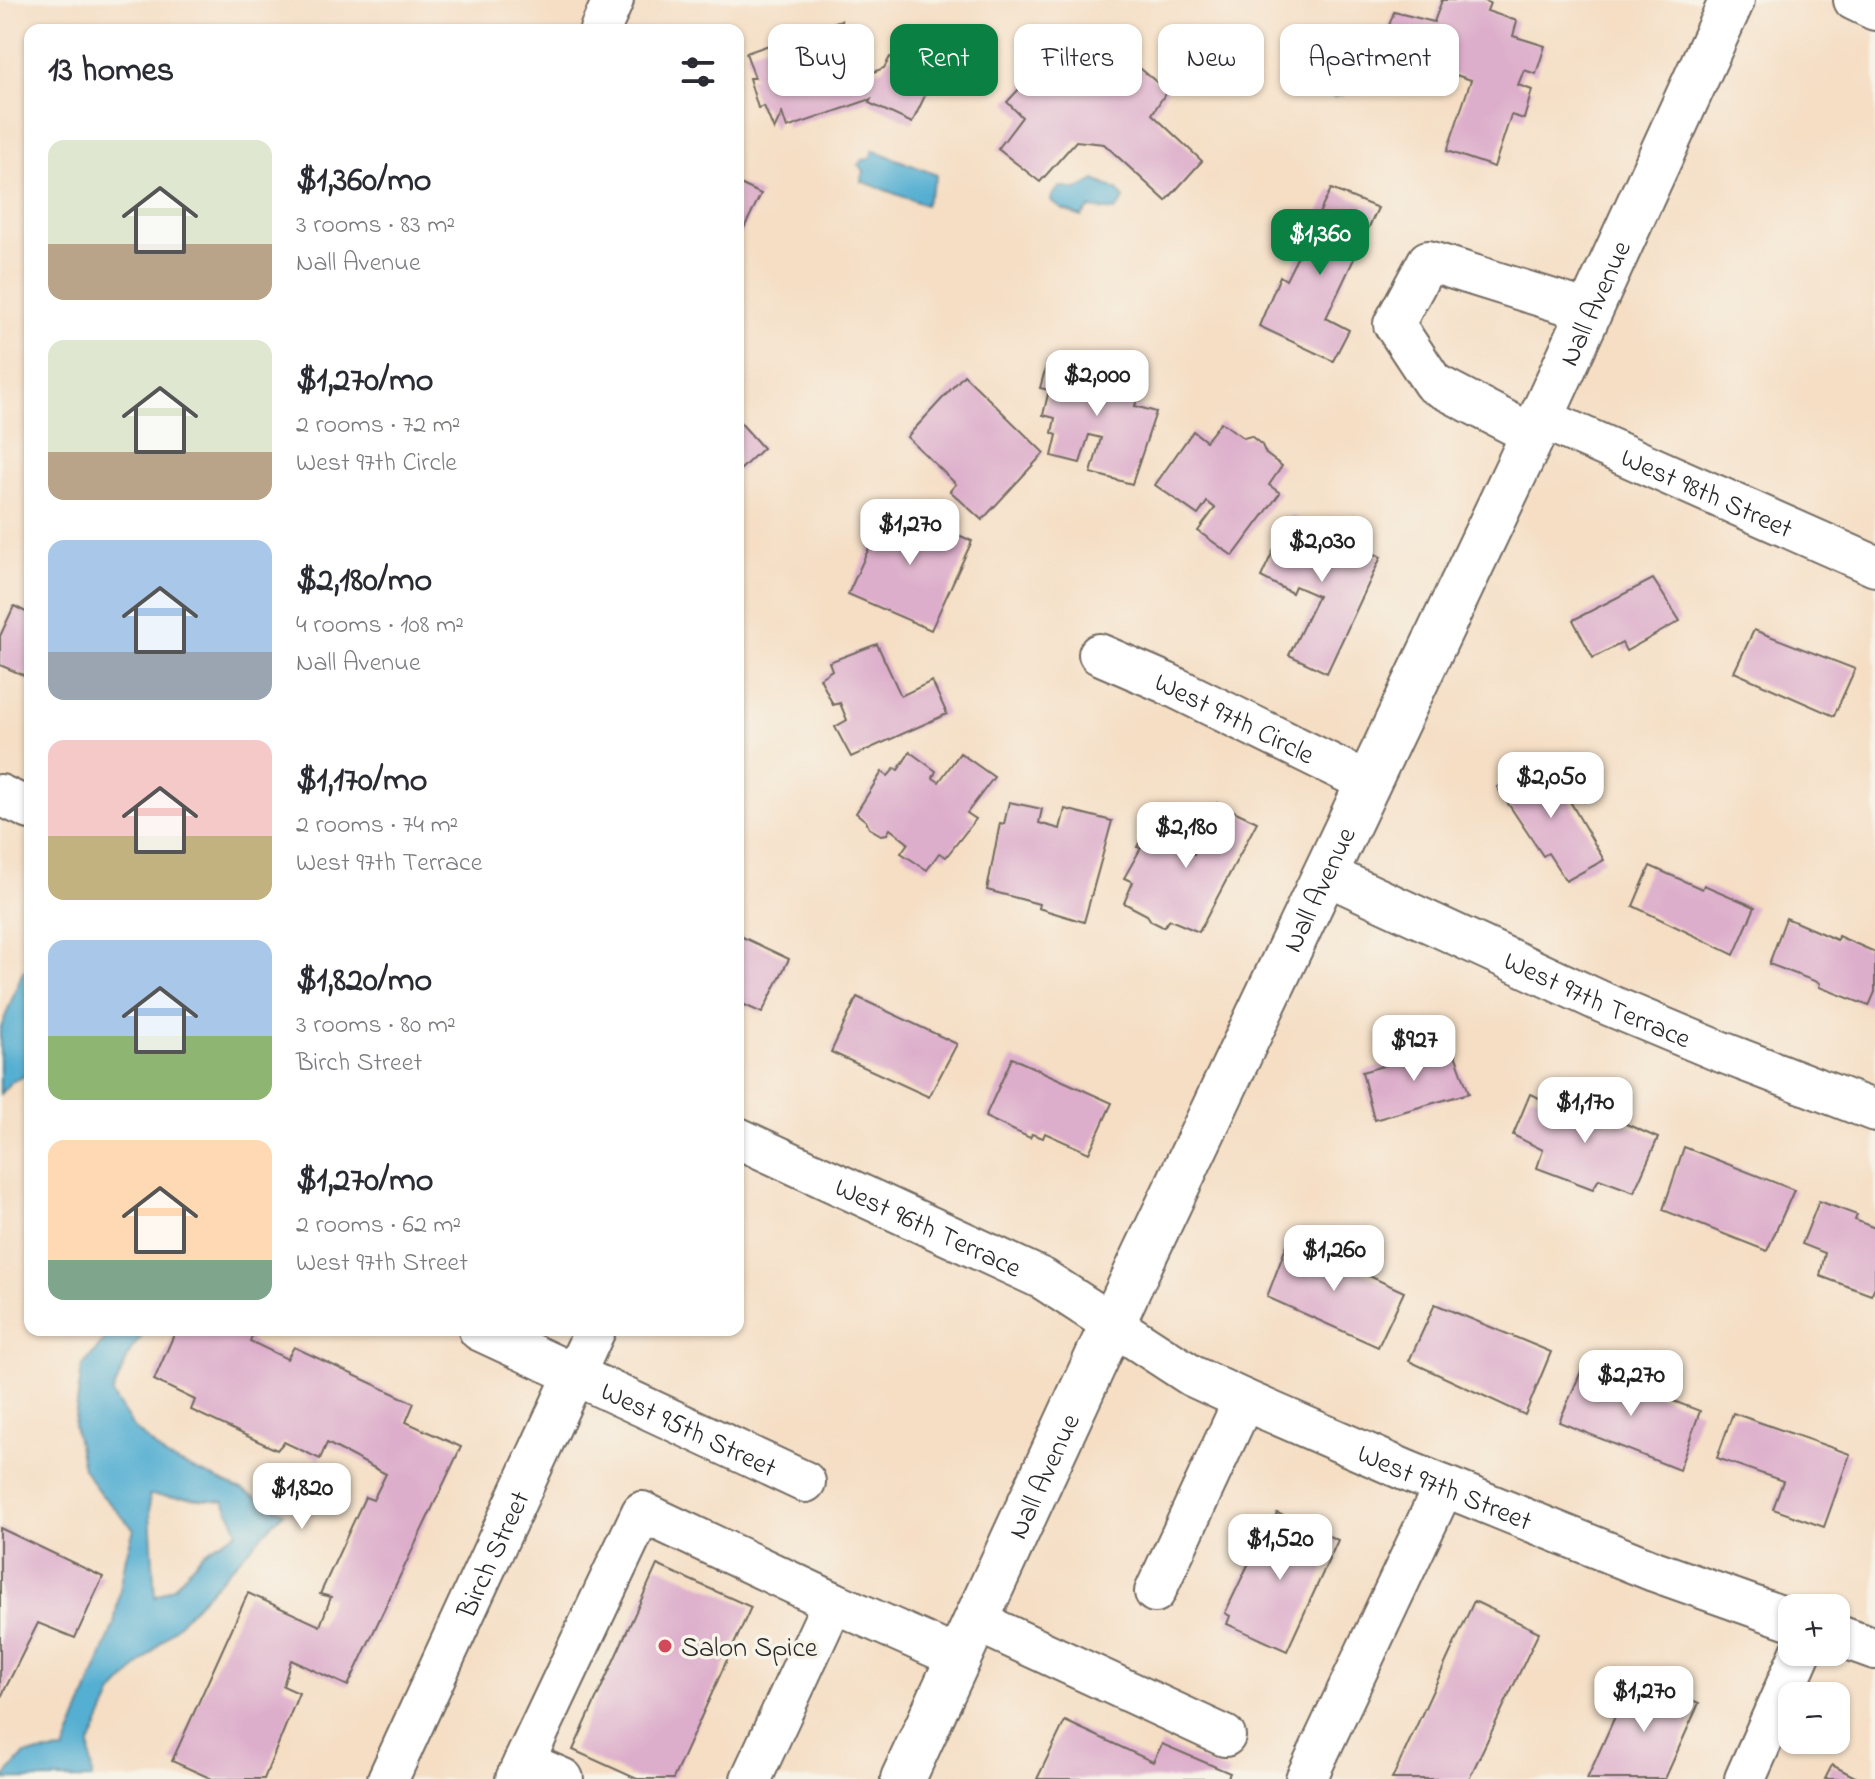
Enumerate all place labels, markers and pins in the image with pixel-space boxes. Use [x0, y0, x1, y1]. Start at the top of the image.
pin: $1,360 [1255, 209, 1385, 277]
pin: $2,000 [1032, 350, 1162, 418]
pin: $1,270 [845, 499, 975, 567]
pin: $2,030 [1257, 516, 1387, 584]
pin: $2,050 [1486, 752, 1616, 820]
pin: $2,180 [1121, 802, 1251, 870]
pin: $927 [1367, 1015, 1461, 1083]
pin: $1,170 [1520, 1077, 1650, 1145]
pin: $1,260 [1269, 1225, 1399, 1293]
pin: $2,270 [1566, 1350, 1696, 1418]
pin: $1,820 [237, 1463, 367, 1531]
pin: $1,520 [1215, 1514, 1345, 1582]
place label: Salon Spice [681, 1629, 818, 1670]
marker: Salon Spice [656, 1637, 674, 1655]
pin: $1,270 [1579, 1666, 1709, 1734]

